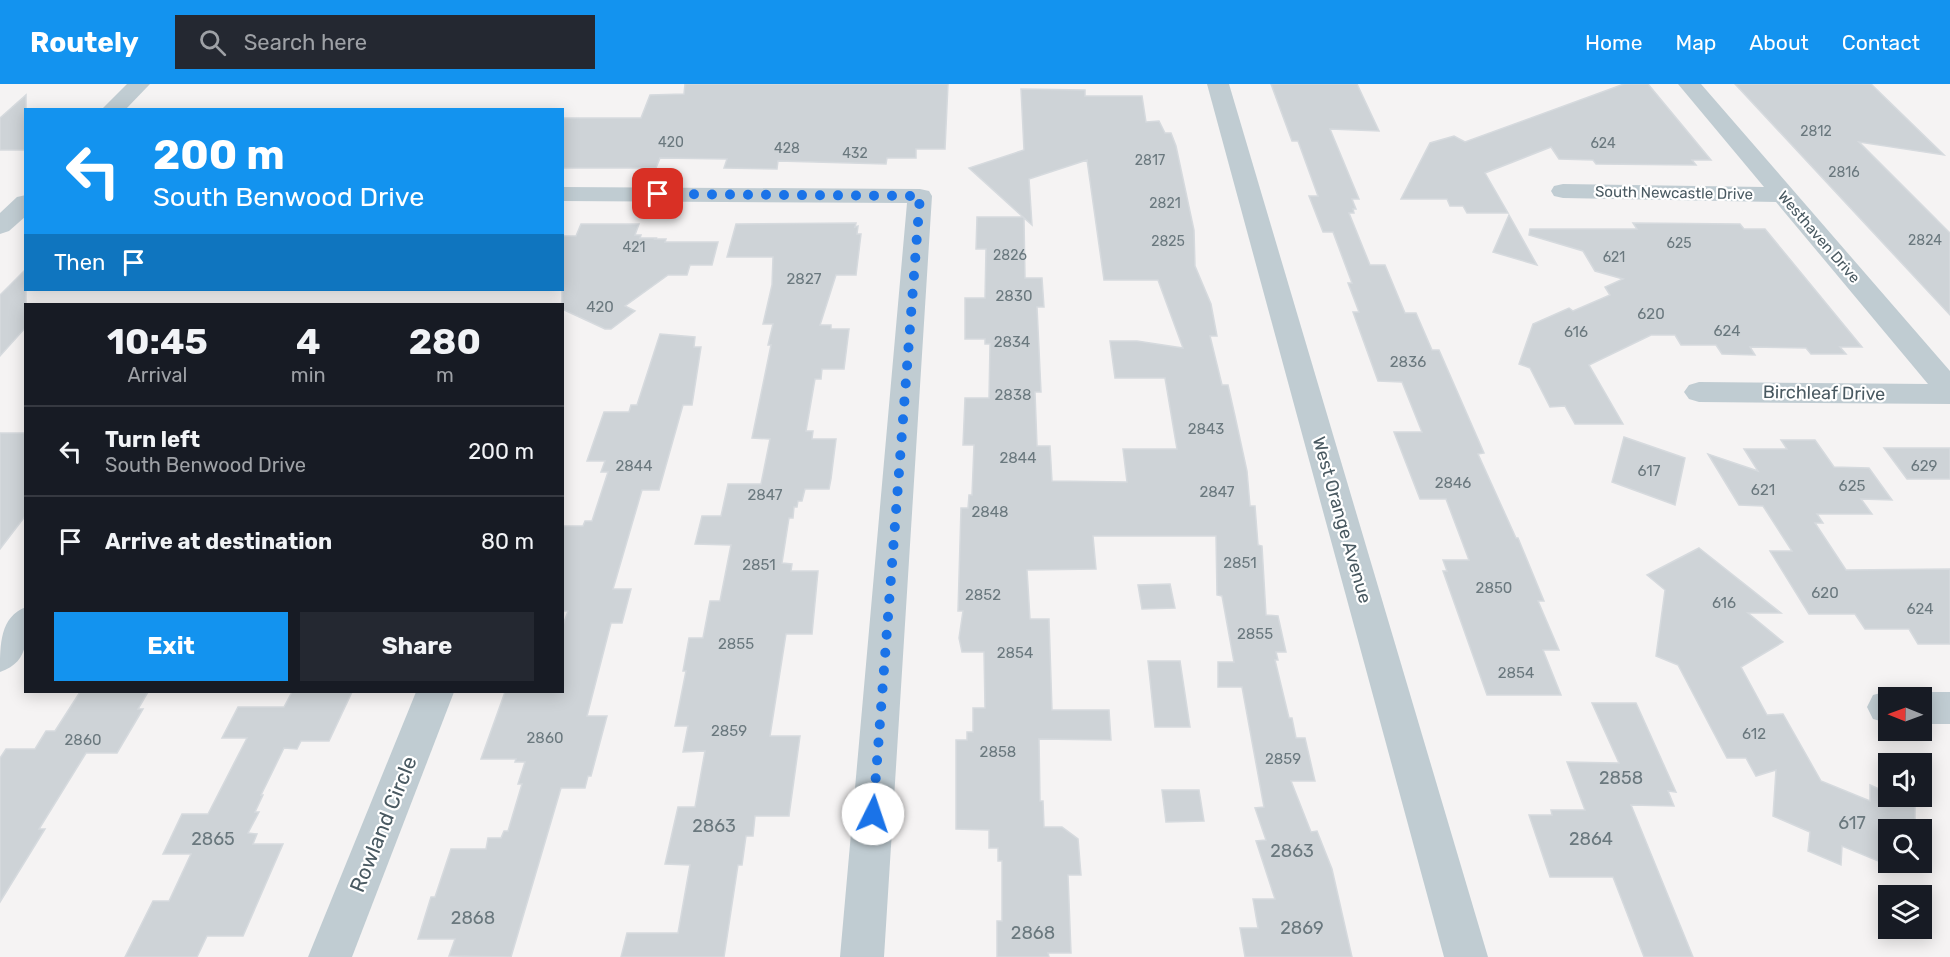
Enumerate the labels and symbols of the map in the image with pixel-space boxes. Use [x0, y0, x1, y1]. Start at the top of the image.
house number: 2812 [1800, 123, 1832, 140]
house number: 420 [658, 134, 684, 151]
house number: 624 [1590, 135, 1616, 152]
house number: 428 [774, 140, 800, 157]
house number: 432 [842, 145, 868, 162]
house number: 2817 [1135, 152, 1165, 169]
house number: 2816 [1828, 164, 1860, 181]
pin [632, 168, 683, 219]
street label: South Newcastle Drive [1595, 183, 1753, 203]
street label: Westhaven Drive [1774, 187, 1864, 287]
house number: 2821 [1149, 195, 1181, 212]
house number: 2824 [1908, 232, 1942, 249]
house number: 2825 [1151, 233, 1185, 250]
house number: 625 [1667, 235, 1691, 252]
house number: 421 [623, 239, 645, 256]
house number: 2826 [993, 247, 1027, 264]
house number: 621 [1603, 249, 1625, 266]
house number: 2827 [787, 270, 822, 288]
house number: 2830 [996, 287, 1032, 305]
house number: 420 [586, 298, 614, 316]
house number: 620 [1637, 305, 1665, 323]
house number: 624 [1713, 322, 1741, 340]
house number: 616 [1564, 323, 1588, 341]
house number: 2834 [994, 333, 1030, 351]
house number: 2836 [1390, 353, 1426, 371]
street label: Birchleaf Drive [1763, 381, 1885, 405]
house number: 2838 [995, 386, 1031, 404]
house number: 2843 [1188, 420, 1224, 438]
street label: West Orange Avenue [1308, 434, 1376, 606]
house number: 2844 [1000, 449, 1036, 467]
house number: 2844 [616, 457, 652, 475]
house number: 629 [1911, 457, 1937, 475]
house number: 617 [1638, 462, 1661, 480]
house number: 2846 [1435, 474, 1471, 492]
house number: 625 [1839, 477, 1865, 495]
house number: 621 [1751, 481, 1775, 499]
house number: 2847 [1199, 483, 1235, 501]
house number: 2847 [747, 486, 783, 504]
house number: 2848 [971, 503, 1009, 521]
house number: 2851 [1223, 554, 1257, 572]
house number: 2851 [742, 556, 776, 574]
house number: 2850 [1476, 579, 1512, 597]
house number: 620 [1811, 584, 1839, 602]
house number: 2852 [965, 586, 1001, 604]
house number: 616 [1712, 594, 1736, 612]
house number: 624 [1906, 600, 1934, 618]
house number: 2855 [1237, 625, 1273, 643]
house number: 2855 [718, 635, 754, 653]
house number: 2854 [997, 644, 1033, 662]
house number: 2854 [1498, 664, 1534, 682]
north arrow [1878, 687, 1932, 741]
house number: 2859 [711, 722, 747, 740]
house number: 612 [1742, 725, 1766, 743]
house number: 2860 [527, 729, 563, 747]
house number: 2860 [65, 731, 101, 749]
house number: 2858 [980, 743, 1016, 761]
house number: 2859 [1265, 750, 1301, 768]
street label: Rowland Circle [344, 752, 422, 896]
house number: 2858 [1599, 767, 1643, 789]
position arrow [841, 782, 905, 846]
house number: 617 [1838, 812, 1866, 834]
house number: 2863 [692, 815, 736, 837]
house number: 2865 [191, 828, 235, 850]
house number: 2864 [1569, 828, 1613, 850]
house number: 2863 [1270, 840, 1314, 862]
house number: 2868 [451, 907, 495, 929]
house number: 2869 [1280, 917, 1324, 939]
house number: 2868 [1011, 922, 1055, 944]

